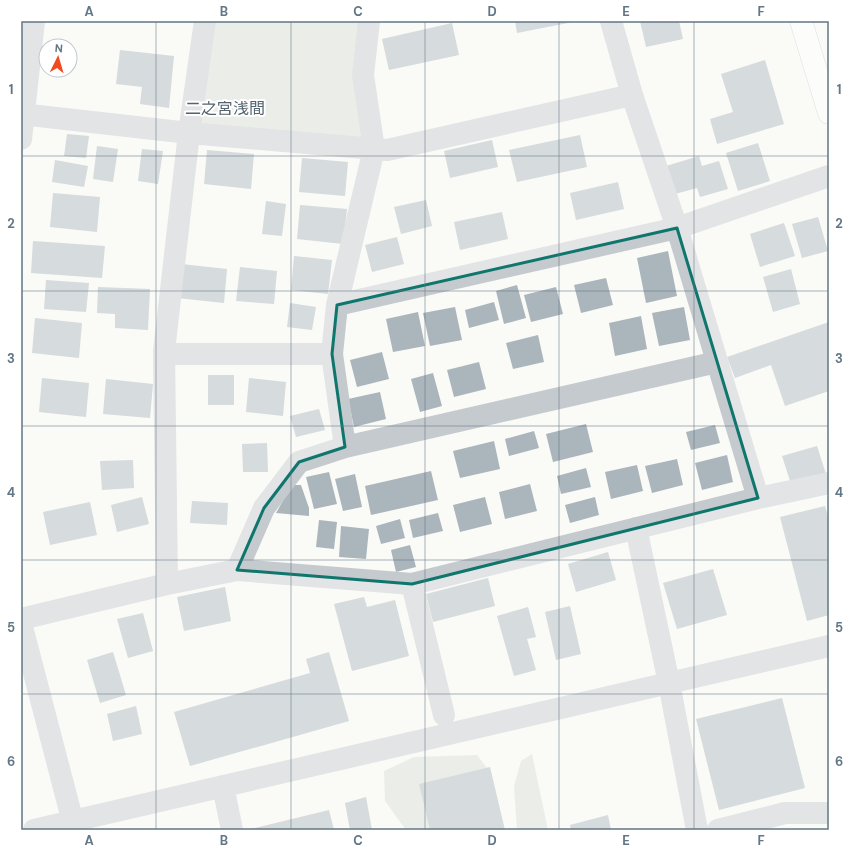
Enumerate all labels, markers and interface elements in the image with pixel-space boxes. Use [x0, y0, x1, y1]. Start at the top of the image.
text: A [84, 3, 94, 20]
text: B [220, 3, 228, 20]
text: C [353, 3, 363, 20]
text: D [487, 3, 497, 20]
text: E [622, 3, 630, 20]
text: F [757, 3, 765, 20]
north arrow [38, 38, 78, 78]
text: N [54, 41, 63, 55]
text: 1 [9, 81, 13, 98]
text: 1 [837, 81, 841, 98]
district label: 二之宮浅間 [185, 98, 265, 119]
text: 2 [7, 215, 15, 232]
text: 2 [835, 215, 843, 232]
text: 3 [7, 350, 15, 367]
text: 3 [835, 350, 843, 367]
text: 4 [7, 484, 15, 501]
text: 4 [835, 484, 843, 501]
text: 5 [7, 619, 15, 636]
text: 5 [835, 619, 843, 636]
text: 6 [7, 753, 15, 770]
text: 6 [835, 753, 843, 770]
text: A [84, 832, 94, 849]
text: B [220, 832, 228, 849]
text: C [353, 832, 363, 849]
text: D [487, 832, 497, 849]
text: E [622, 832, 630, 849]
text: F [757, 832, 765, 849]

